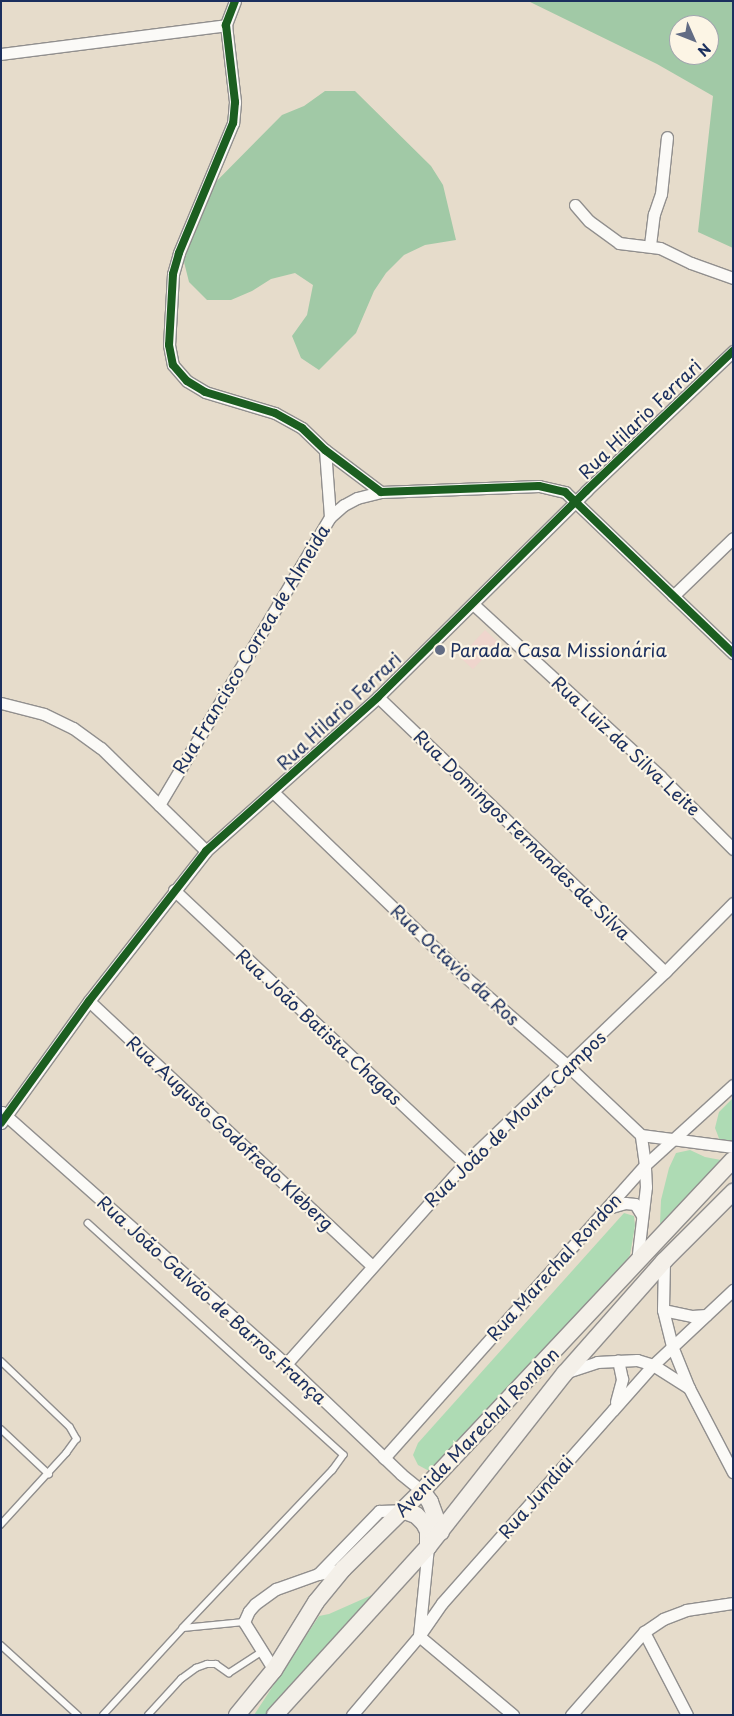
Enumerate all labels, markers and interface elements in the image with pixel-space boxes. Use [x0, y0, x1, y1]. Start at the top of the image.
north arrow [669, 15, 719, 65]
text: N [693, 39, 716, 61]
street label: Rua Hilario Ferrari [573, 354, 707, 484]
street label: Rua Francisco Correa de Almeida [167, 518, 335, 780]
place label: Parada Casa Missionária [450, 639, 667, 661]
marker: Parada Casa Missionária [434, 644, 446, 656]
street label: Rua Hilario Ferrari [271, 647, 407, 775]
street label: Rua Luiz da Silva Leite [547, 671, 705, 821]
street label: Rua Domingos Fernandes da Silva [408, 725, 636, 945]
street label: Rua Octavio da Ros [386, 900, 524, 1030]
street label: Rua João Batista Chagas [231, 944, 407, 1110]
street label: Rua João de Moura Campos [419, 1026, 611, 1212]
street label: Rua Augusto Godofredo Kleberg [121, 1031, 339, 1235]
street label: Rua Marechal Rondon [482, 1189, 626, 1345]
street label: Rua João Galvão de Barros França [92, 1190, 332, 1410]
street label: Avenida Marechal Rondon [391, 1343, 563, 1521]
street label: Rua Jundiai [494, 1450, 578, 1544]

